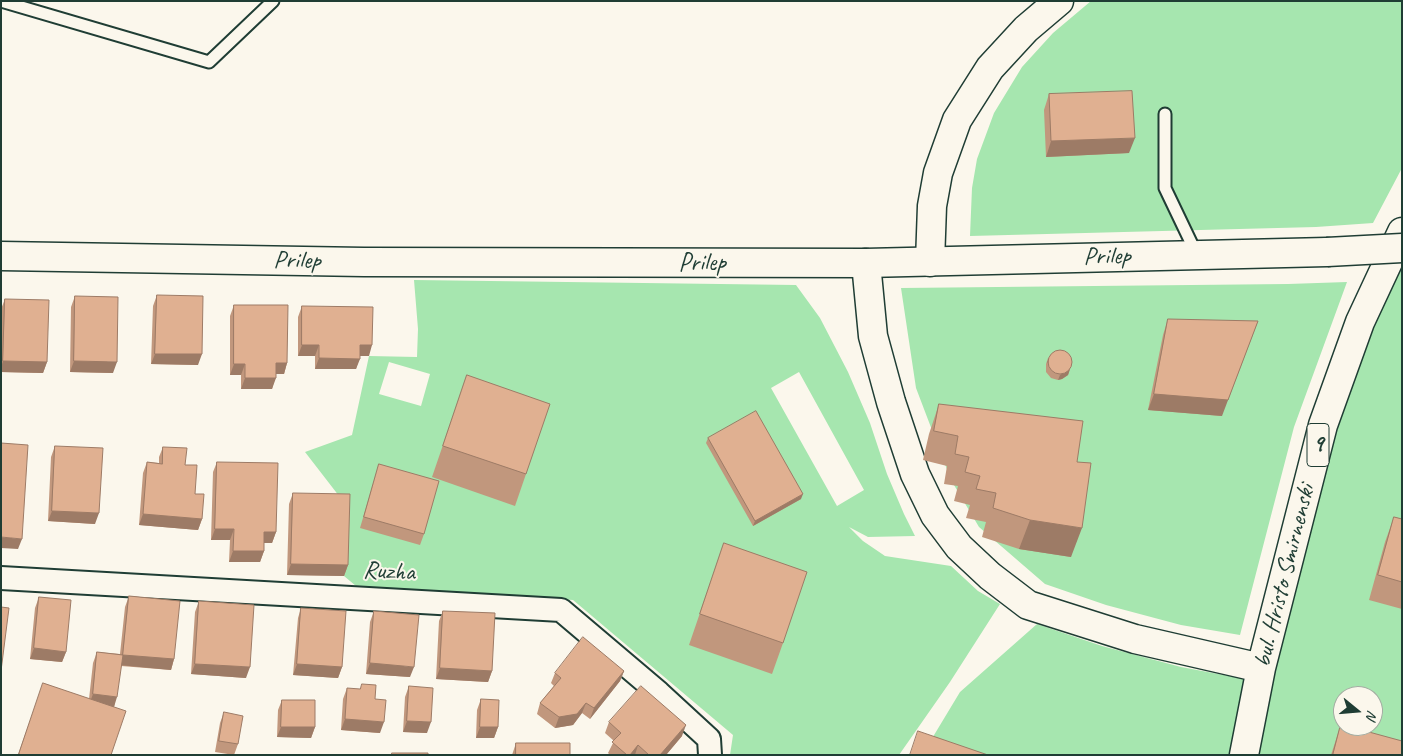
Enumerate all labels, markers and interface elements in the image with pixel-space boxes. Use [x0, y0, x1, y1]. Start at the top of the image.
street label: Prilep [1083, 242, 1131, 272]
street label: Prilep [273, 246, 321, 276]
street label: Prilep [678, 248, 726, 278]
road number: 9 [1307, 424, 1329, 466]
street label: bul. Hristo Smirnenski [1248, 481, 1322, 671]
street label: Ruzha [362, 556, 416, 588]
north arrow [1333, 686, 1383, 736]
text: N [1362, 709, 1381, 722]

